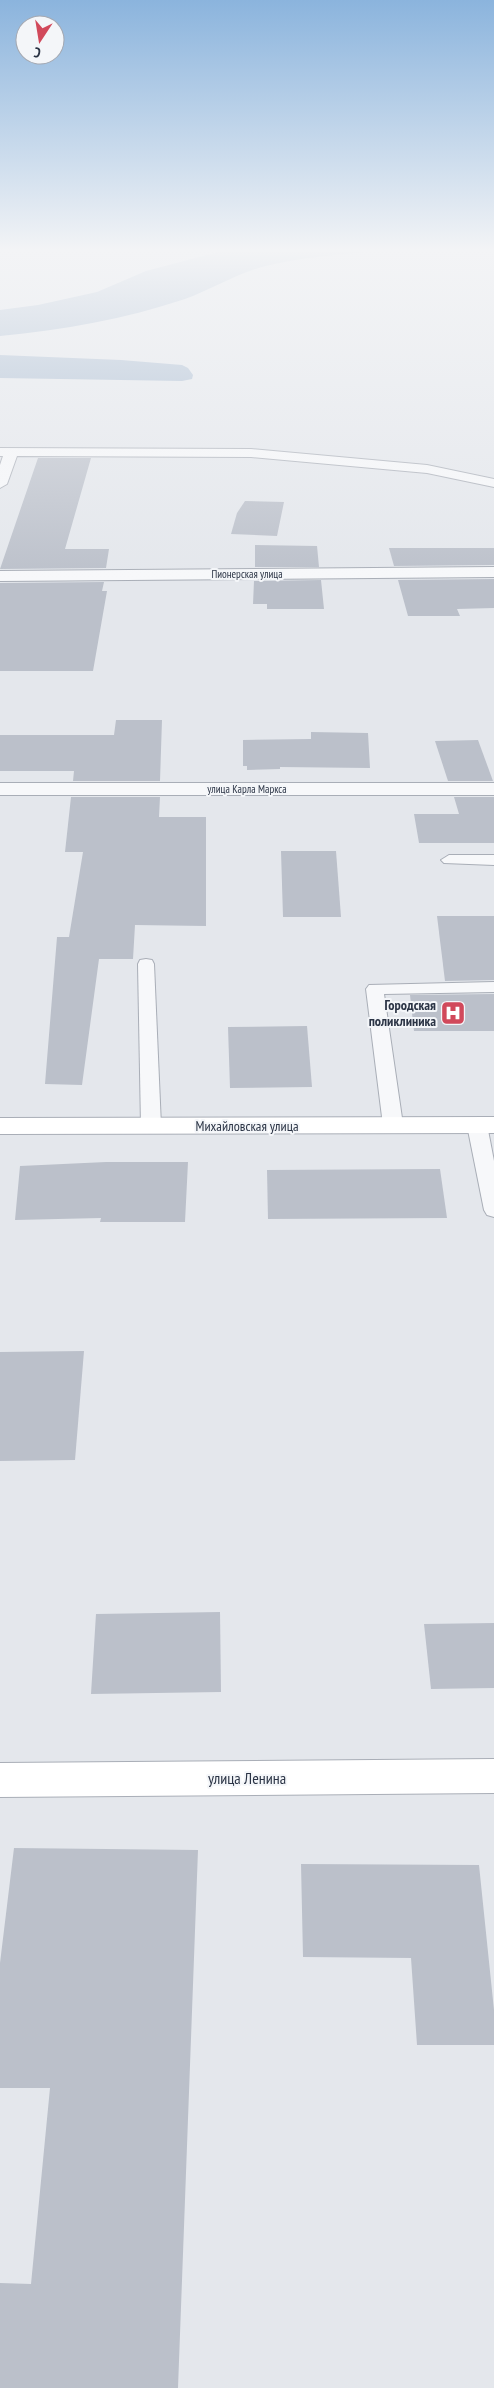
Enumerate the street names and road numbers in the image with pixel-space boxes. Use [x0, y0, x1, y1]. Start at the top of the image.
street label: Пионерская улица [211, 567, 283, 581]
street label: улица Карла Маркса [207, 782, 287, 796]
street label: Михайловская улица [196, 1117, 299, 1135]
street label: улица Ленина [208, 1768, 286, 1788]

